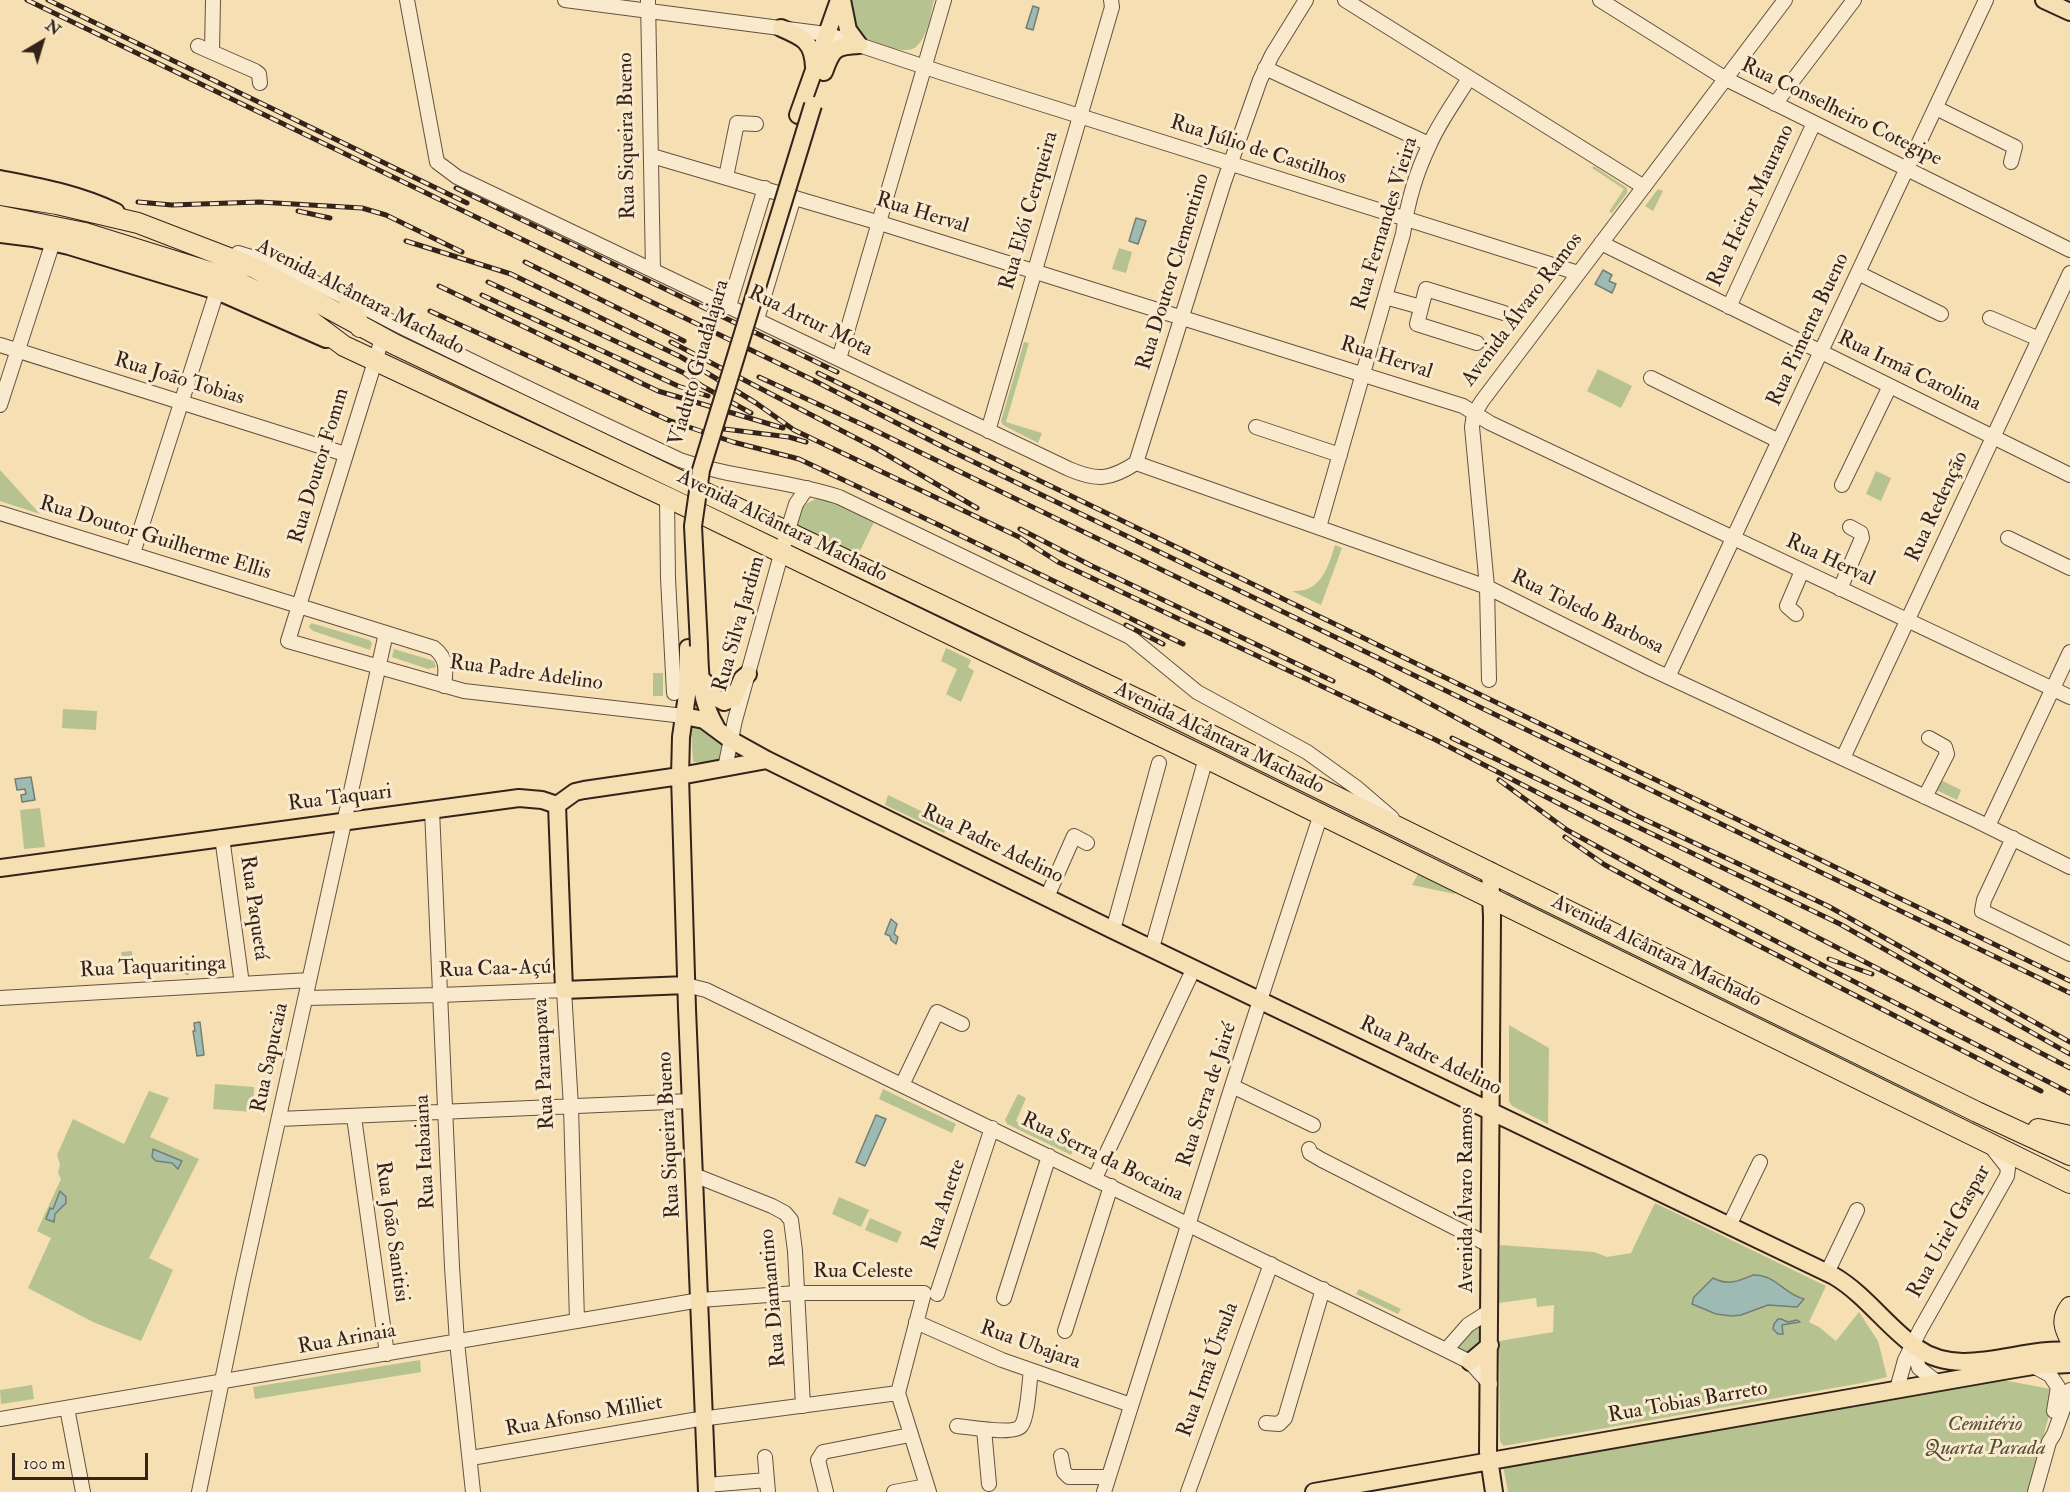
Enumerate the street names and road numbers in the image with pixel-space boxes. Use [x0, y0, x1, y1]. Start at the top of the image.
street label: Rua Siqueira Bueno [614, 52, 642, 220]
street label: Rua Conselheiro Cotegipe [1736, 53, 1946, 173]
street label: Rua Júlio de Castilhos [1167, 111, 1349, 191]
street label: Rua Heitor Maurano [1703, 121, 1801, 291]
street label: Rua Elói Cerqueira [995, 129, 1065, 293]
street label: Rua Fernandes Vieira [1348, 134, 1424, 314]
street label: Rua Doutor Clementino [1132, 171, 1216, 373]
street label: Rua Herval [873, 188, 971, 240]
street label: Avenida Álvaro Ramos [1457, 228, 1589, 392]
street label: Avenida Alcântara Machado [252, 234, 468, 362]
street label: Rua Pimenta Bueno [1762, 249, 1856, 411]
street label: Viaduto Guadalajara [664, 277, 736, 449]
street label: Rua Artur Mota [744, 281, 876, 363]
street label: Rua Irmã Carolina [1833, 326, 1985, 418]
street label: Rua Herval [1337, 332, 1435, 386]
street label: Rua João Tobias [111, 348, 247, 412]
street label: Rua Doutor Fomm [284, 385, 356, 547]
street label: Rua Redenção [1901, 448, 1975, 566]
street label: Avenida Alcântara Machado [673, 465, 891, 589]
street label: Rua Doutor Guilherme Ellis [36, 492, 274, 586]
street label: Rua Herval [1781, 529, 1879, 593]
street label: Rua Silva Jardim [709, 553, 771, 695]
street label: Rua Toledo Barbosa [1506, 565, 1668, 661]
street label: Rua Padre Adelino [448, 651, 604, 697]
street label: Avenida Alcântara Machado [1110, 677, 1328, 801]
street label: Rua Taquari [287, 780, 393, 818]
street label: Rua Padre Adelino [917, 800, 1067, 890]
street label: Rua Paquetá [233, 854, 273, 962]
street label: Avenida Alcântara Machado [1547, 890, 1765, 1014]
street label: Rua Taquaritinga [79, 952, 227, 984]
street label: Rua Caa-Açú [438, 955, 552, 985]
street label: Rua Parauapava [529, 998, 561, 1130]
street label: Rua Sapucaia [247, 1001, 295, 1115]
street label: Rua Padre Adelino [1355, 1012, 1505, 1102]
street label: Rua Serra de Jairé [1173, 1020, 1243, 1170]
street label: Rua Siqueira Bueno [653, 1051, 687, 1219]
street label: Rua Itabaiana [410, 1094, 442, 1210]
street label: Avenida Álvaro Ramos [1454, 1107, 1480, 1293]
street label: Rua Serra da Bocaina [1017, 1108, 1187, 1208]
street label: Rua Anette [918, 1156, 972, 1254]
street label: Rua João Sanitisi [369, 1160, 413, 1304]
street label: Rua Uriel Gaspar [1903, 1161, 1997, 1303]
street label: Rua Diamantino [755, 1228, 793, 1368]
street label: Rua Celeste [813, 1259, 913, 1285]
street label: Rua Irmã Úrsula [1173, 1299, 1245, 1441]
street label: Rua Ubajara [976, 1316, 1084, 1376]
street label: Rua Arinaia [296, 1319, 398, 1361]
street label: Rua Tobias Barreto [1606, 1377, 1770, 1429]
street label: Rua Afonso Milliet [503, 1391, 665, 1443]

